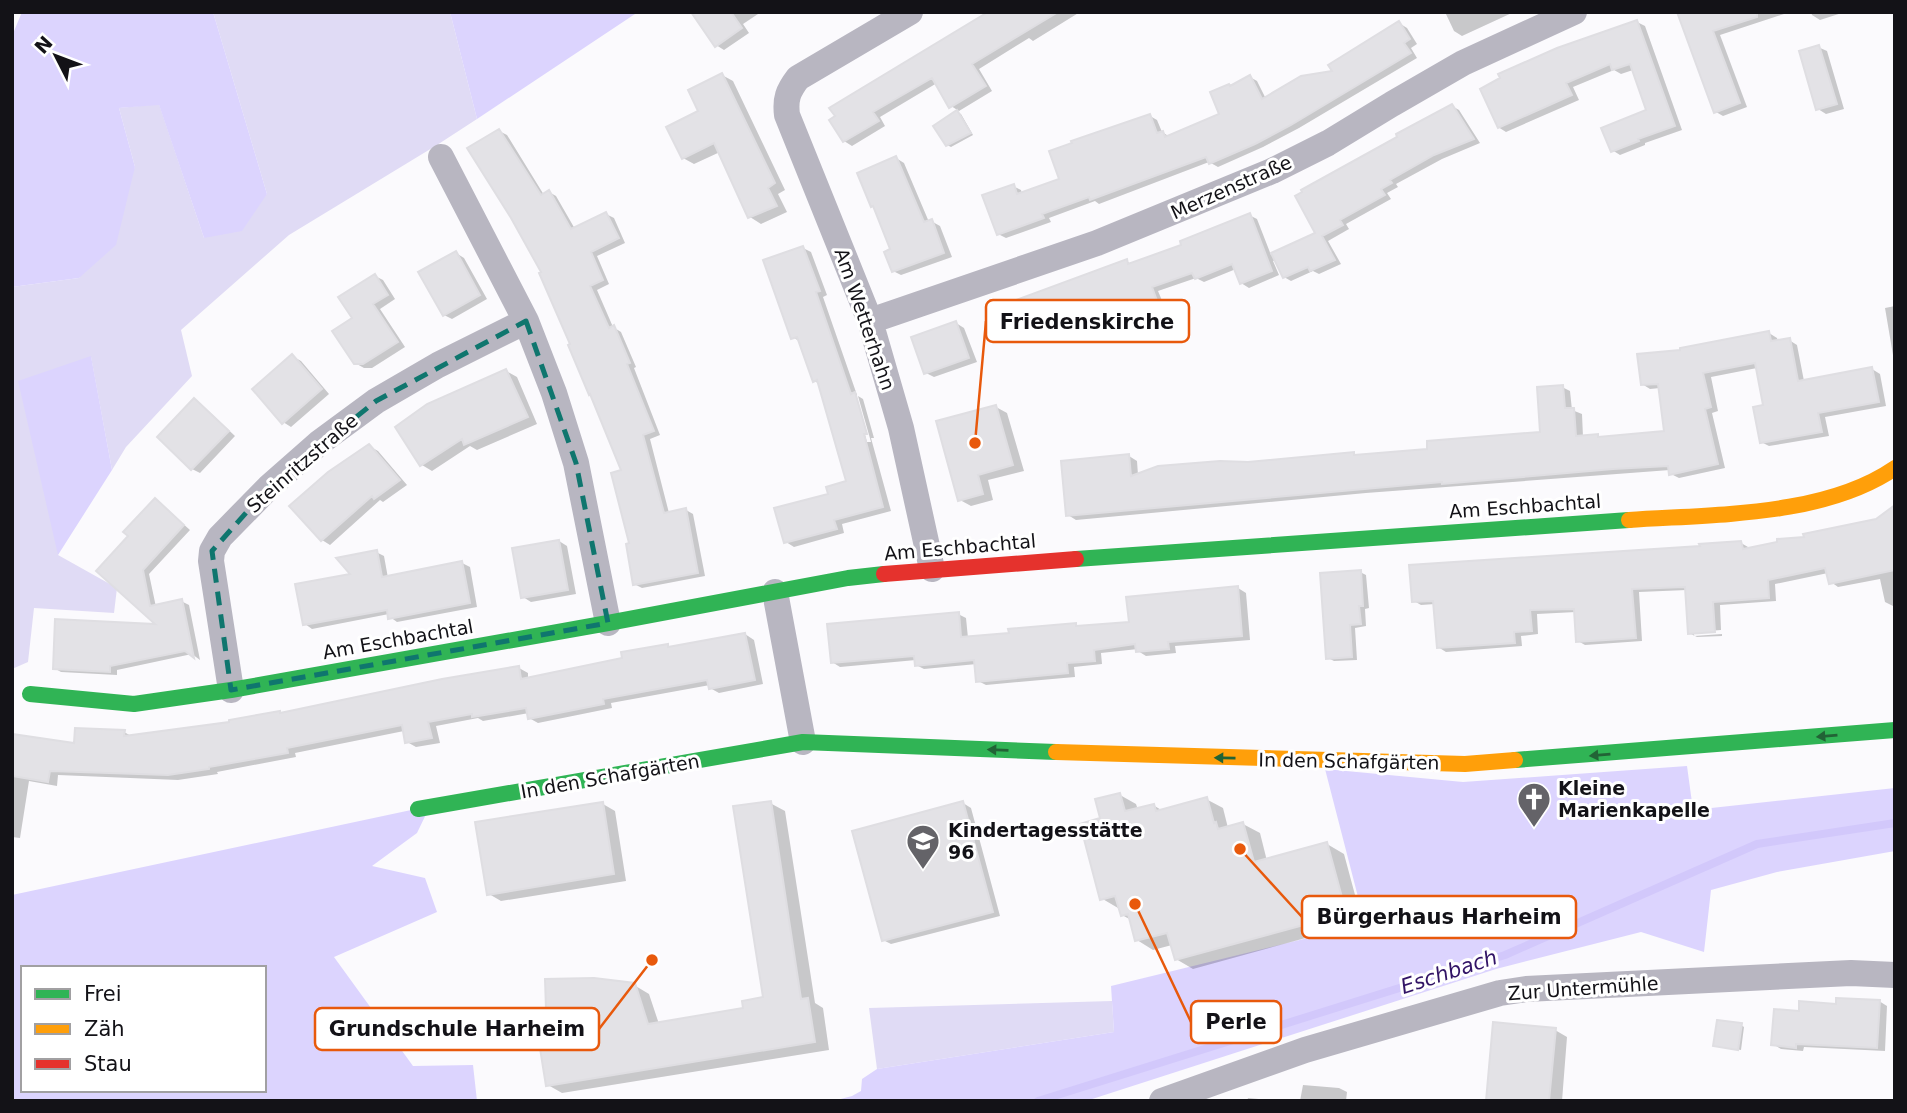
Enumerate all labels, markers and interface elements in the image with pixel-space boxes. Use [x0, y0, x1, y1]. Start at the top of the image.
north arrow [21, 21, 91, 91]
text: N [30, 31, 57, 58]
street label: Merzenstraße [1167, 151, 1295, 223]
street label: Am Wetterhahn [830, 245, 900, 393]
callout: Friedenskirche [986, 300, 1189, 342]
text: Friedenskirche [1000, 310, 1174, 334]
street label: Steinritzstraße [242, 409, 362, 517]
street label: Am Eschbachtal [1448, 490, 1602, 522]
street label: Am Eschbachtal [883, 529, 1037, 565]
street label: Am Eschbachtal [321, 615, 475, 663]
one-way arrow [1816, 731, 1838, 742]
one-way arrow [987, 744, 1009, 755]
street label: In den Schafgärten [1258, 748, 1440, 774]
street label: In den Schafgärten [519, 749, 701, 803]
one-way arrow [1589, 750, 1611, 761]
one-way arrow [1214, 752, 1236, 763]
place label: Kleine Marienkapelle [1558, 777, 1710, 821]
church icon: Kleine Marienkapelle [1515, 780, 1553, 829]
place label: Kindertagesstätte 96 [948, 819, 1143, 863]
school or university icon: Kindertagesstätte 96 [904, 822, 942, 871]
callout: Bürgerhaus Harheim [1302, 896, 1576, 938]
text: Bürgerhaus Harheim [1316, 905, 1562, 929]
water label: Eschbach [1398, 945, 1500, 999]
legend [21, 966, 266, 1092]
street label: Zur Untermühle [1507, 972, 1659, 1004]
text: Frei [84, 982, 121, 1006]
callout: Perle [1191, 1001, 1281, 1043]
callout: Grundschule Harheim [315, 1008, 599, 1050]
text: Perle [1205, 1010, 1267, 1034]
text: Zäh [84, 1017, 125, 1041]
text: Grundschule Harheim [329, 1017, 585, 1041]
text: Stau [84, 1052, 132, 1076]

